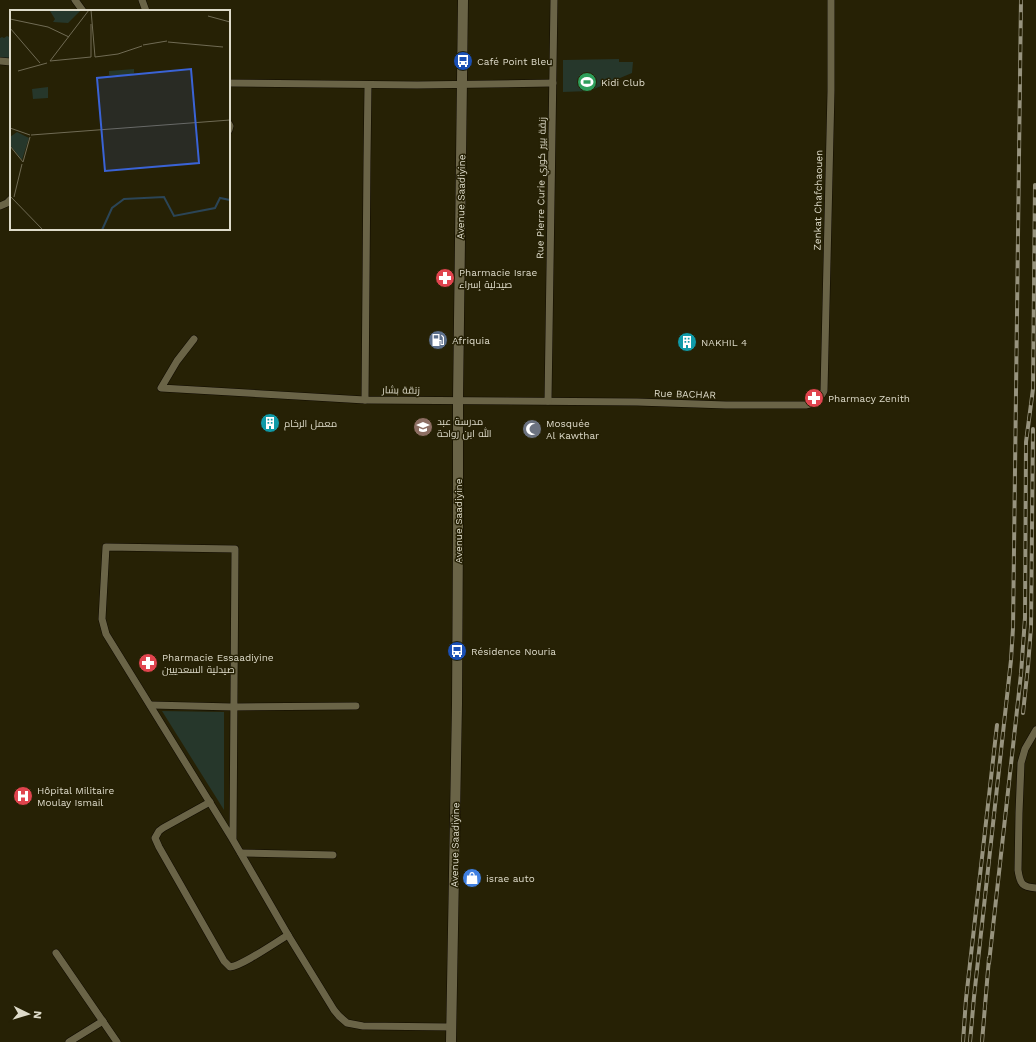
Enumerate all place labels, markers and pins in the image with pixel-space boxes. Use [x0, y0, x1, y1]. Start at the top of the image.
bus stop icon: Café Point Bleu [452, 50, 474, 72]
place label: Café Point Bleu [477, 56, 552, 67]
sports icon: Kidi Club [576, 71, 598, 93]
place label: Kidi Club [601, 77, 645, 88]
pharmacy icon: Pharmacie Israe صيدلية إسراء [434, 267, 456, 289]
place label: Pharmacie Israe صيدلية إسراء [459, 267, 537, 291]
fuel station icon: Afriquia [427, 329, 449, 351]
building icon: NAKHIL 4 [676, 331, 698, 353]
place label: Afriquia [452, 335, 490, 346]
place label: NAKHIL 4 [701, 337, 747, 348]
pharmacy icon: Pharmacy Zenith [803, 387, 825, 409]
place label: Pharmacy Zenith [828, 393, 910, 404]
building icon: معمل الرخام [259, 412, 281, 434]
school or university icon: مدرسة عبد الله ابن رواحة [412, 416, 434, 438]
place label: مدرسة عبد الله ابن رواحة [437, 416, 492, 440]
place label: معمل الرخام [284, 418, 337, 431]
mosque icon: Mosquée Al Kawthar [521, 418, 543, 440]
place label: Mosquée Al Kawthar [546, 418, 599, 441]
bus stop icon: Résidence Nouria [446, 640, 468, 662]
place label: Résidence Nouria [471, 646, 556, 657]
pharmacy icon: Pharmacie Essaadiyine صيدلية السعدييين [137, 652, 159, 674]
place label: Pharmacie Essaadiyine صيدلية السعدييين [162, 652, 274, 676]
hospital icon: Hôpital Militaire Moulay Ismail [12, 785, 34, 807]
place label: Hôpital Militaire Moulay Ismail [37, 785, 115, 808]
shop icon: israe auto [461, 867, 483, 889]
place label: israe auto [486, 873, 535, 884]

